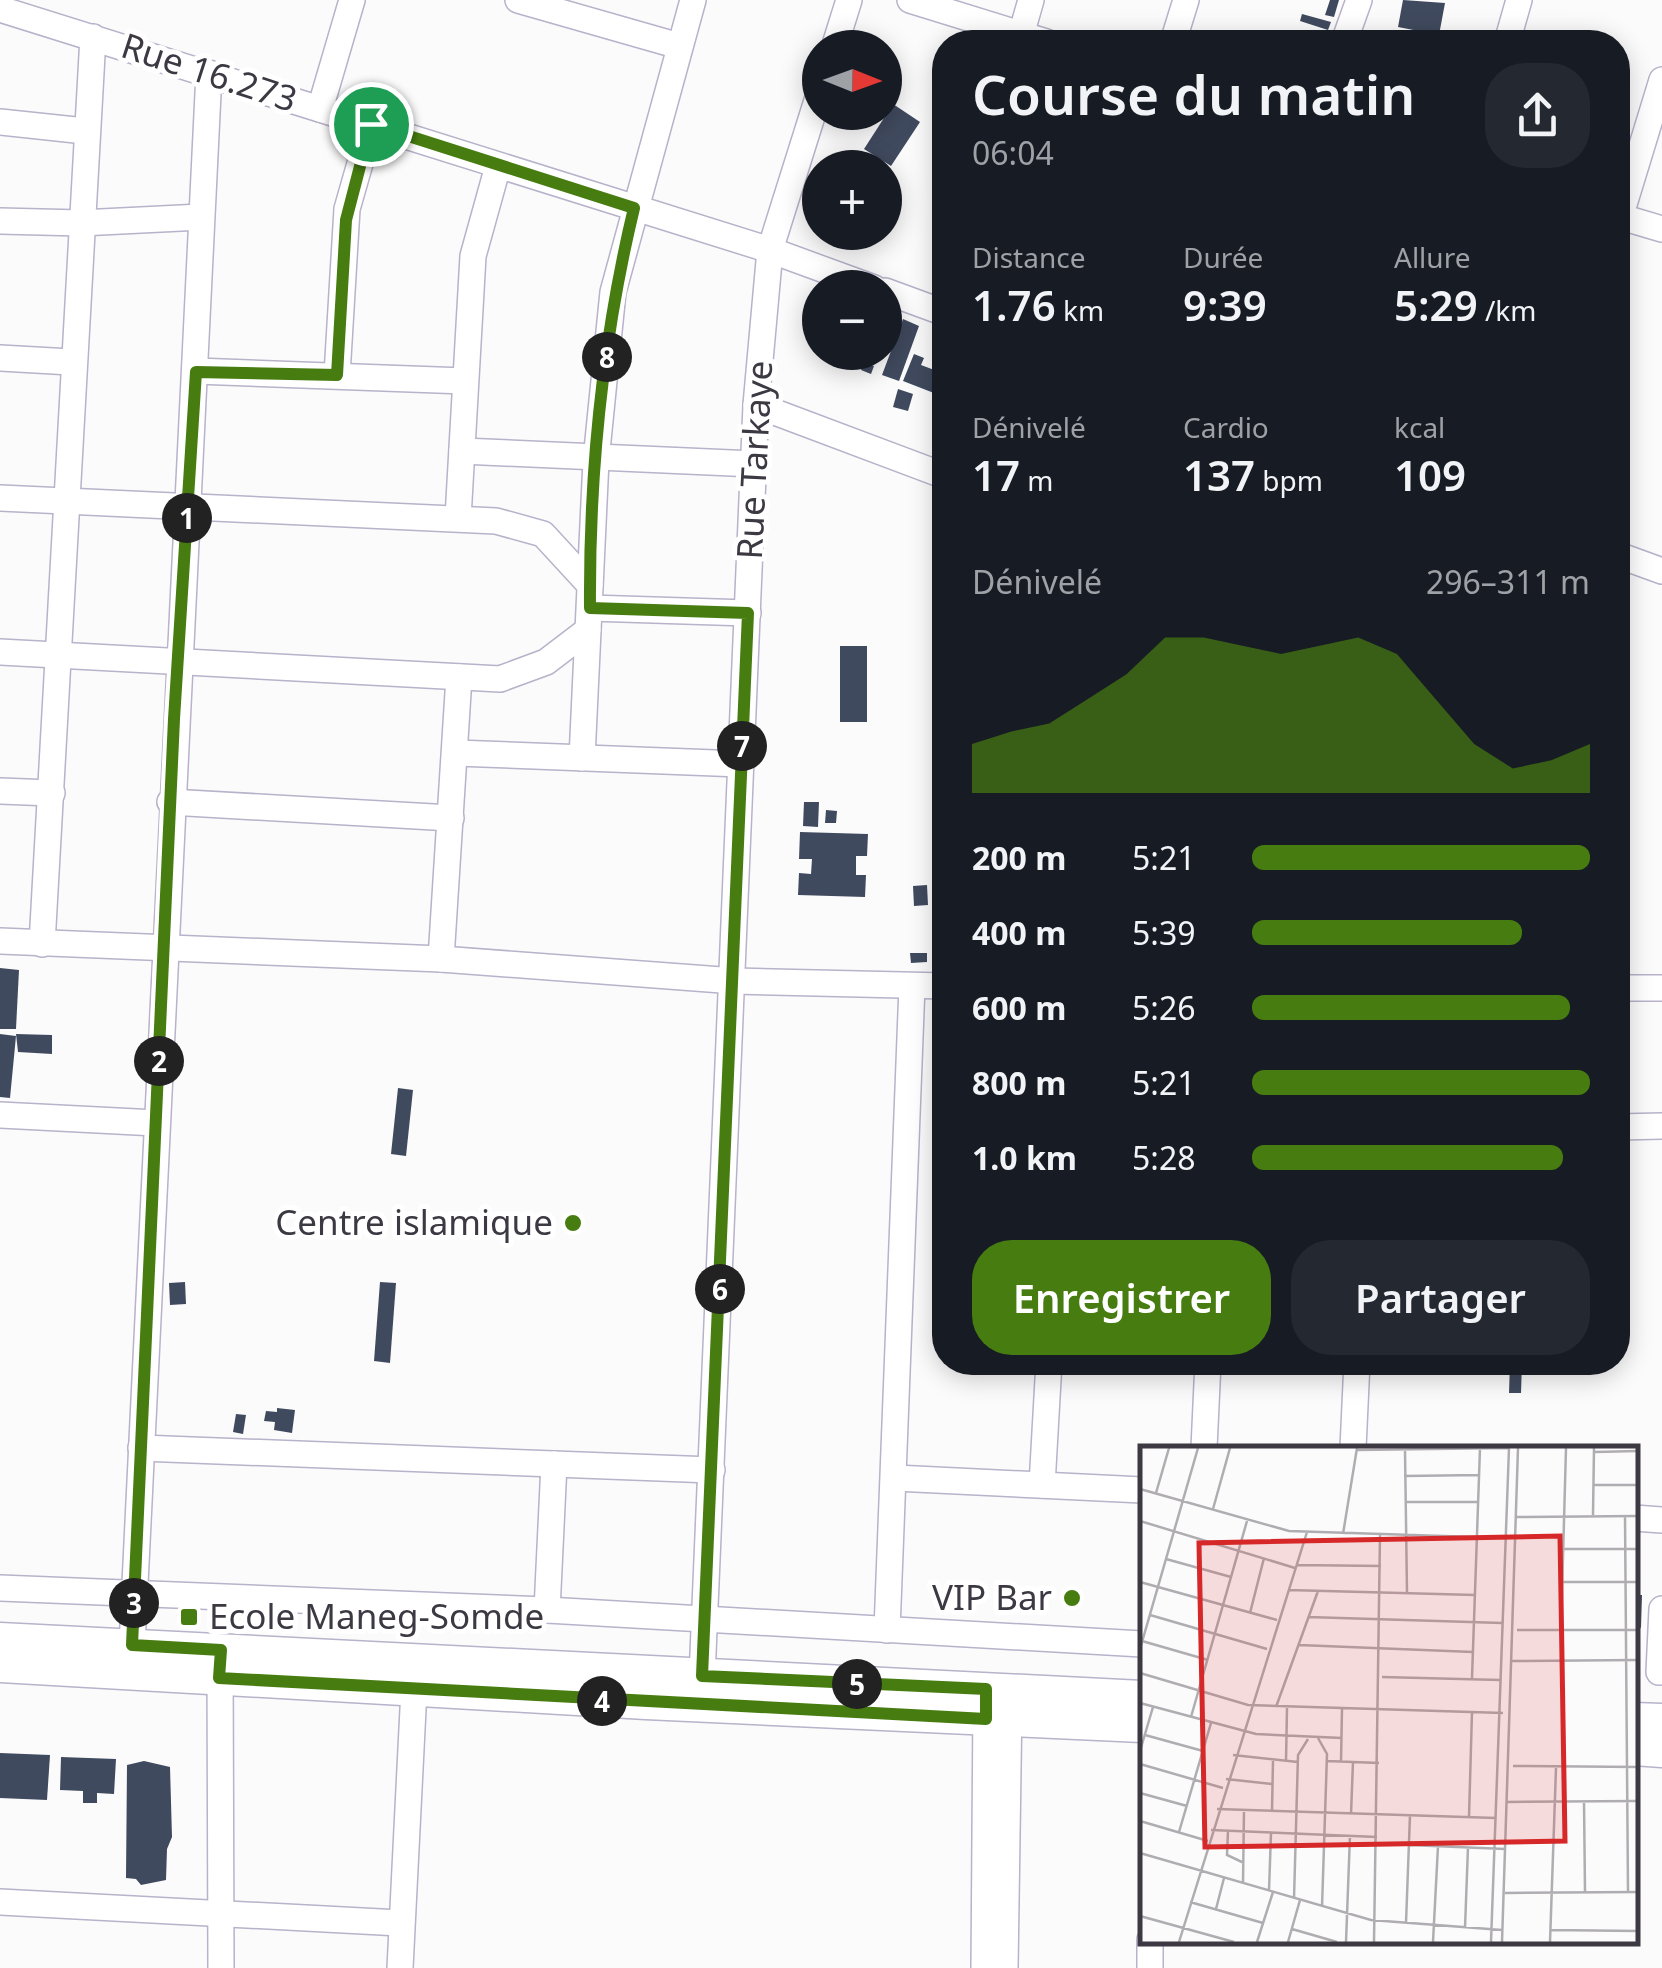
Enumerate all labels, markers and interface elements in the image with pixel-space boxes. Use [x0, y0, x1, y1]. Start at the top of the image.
street label: Rue 16.273 [116, 21, 303, 122]
north arrow [802, 30, 902, 130]
map controls [802, 30, 902, 370]
text: Course du matin [972, 56, 1415, 131]
button: share [1485, 63, 1590, 168]
pin [329, 82, 414, 167]
icon: arrive [344, 97, 399, 152]
text: 06:04 [972, 131, 1054, 174]
button: + [802, 150, 902, 250]
text: Distance [972, 238, 1085, 276]
text: Durée [1183, 238, 1263, 276]
text: Allure [1394, 238, 1470, 276]
button: − [802, 270, 902, 370]
text: 1.76 [972, 276, 1056, 333]
text: 9:39 [1183, 276, 1267, 333]
text: 5:29 [1394, 276, 1478, 333]
text: km [1056, 291, 1104, 329]
text: /km [1478, 291, 1537, 329]
pin: 8 [582, 332, 632, 382]
text: 8 [599, 338, 615, 376]
street label: Rue Tarkaye [725, 359, 782, 560]
text: Dénivelé [972, 408, 1086, 446]
text: Cardio [1183, 408, 1269, 446]
text: kcal [1394, 408, 1445, 446]
text: 17 [972, 446, 1020, 503]
text: 137 [1183, 446, 1255, 503]
text: 109 [1394, 446, 1466, 503]
text: m [1020, 461, 1054, 499]
text: bpm [1255, 461, 1323, 499]
pin: 1 [162, 493, 212, 543]
text: 1 [179, 499, 195, 537]
text: Dénivelé [972, 560, 1102, 603]
text: 296–311 m [1426, 560, 1590, 603]
pin: 7 [717, 721, 767, 771]
text: 7 [734, 727, 750, 765]
text: 200 m [972, 836, 1066, 879]
text: 5:21 [1132, 836, 1196, 879]
text: 400 m [972, 911, 1066, 954]
text: 5:39 [1132, 911, 1196, 954]
text: 600 m [972, 986, 1066, 1029]
text: 5:26 [1132, 986, 1196, 1029]
pin: 2 [134, 1036, 184, 1086]
text: 2 [151, 1042, 167, 1080]
text: 800 m [972, 1061, 1066, 1104]
text: 5:21 [1132, 1061, 1196, 1104]
text: 1.0 km [972, 1136, 1077, 1179]
text: 5:28 [1132, 1136, 1196, 1179]
place label: Centre islamique [275, 1198, 553, 1245]
marker: Centre islamique [562, 1212, 584, 1234]
button: Enregistrer [972, 1240, 1271, 1355]
button: Partager [1291, 1240, 1590, 1355]
pin: 6 [695, 1264, 745, 1314]
text: 6 [712, 1270, 728, 1308]
inset map [1140, 1446, 1637, 1943]
place label: VIP Bar [932, 1573, 1052, 1620]
pin: 3 [109, 1578, 159, 1628]
text: 3 [126, 1584, 142, 1622]
marker: VIP Bar [1061, 1587, 1083, 1609]
place label: Ecole Maneg-Somde [209, 1592, 544, 1639]
marker: Ecole Maneg-Somde [178, 1606, 200, 1628]
pin: 5 [832, 1659, 882, 1709]
text: 5 [849, 1665, 865, 1703]
pin: 4 [577, 1676, 627, 1726]
text: 4 [594, 1682, 610, 1720]

